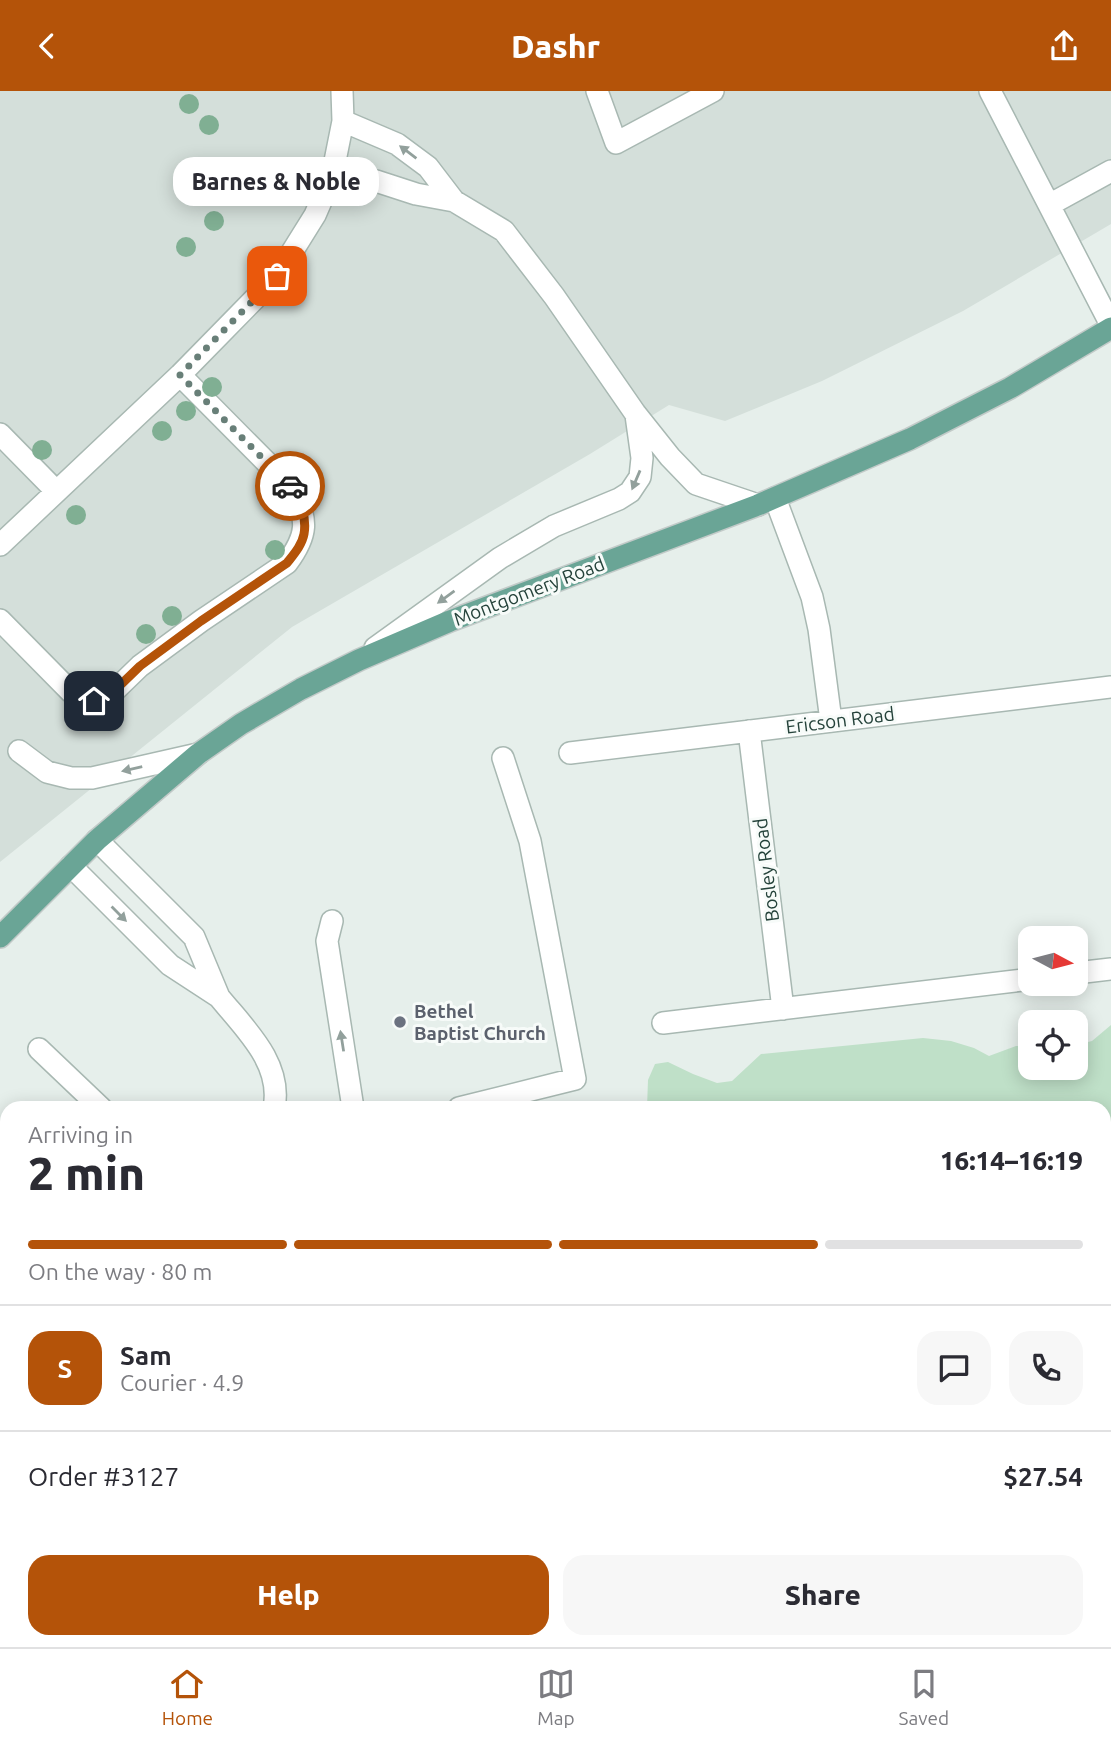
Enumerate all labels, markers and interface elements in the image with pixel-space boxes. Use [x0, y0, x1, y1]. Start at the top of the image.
icon: back [28, 27, 66, 65]
icon: share [1045, 27, 1083, 65]
text: Dashr [511, 28, 600, 64]
one-way arrow [399, 145, 417, 159]
callout: Barnes & Noble [174, 157, 380, 206]
text: Barnes & Noble [191, 169, 361, 194]
pin [247, 246, 307, 306]
icon: bag [258, 257, 296, 295]
courier [255, 451, 325, 521]
icon: car [271, 467, 309, 505]
one-way arrow [630, 470, 642, 490]
street label: Montgomery Road [450, 552, 608, 630]
one-way arrow [437, 590, 455, 604]
pin [64, 671, 124, 731]
icon: home [75, 682, 113, 720]
street label: Ericson Road [784, 702, 896, 738]
one-way arrow [121, 764, 143, 775]
street label: Bosley Road [749, 817, 783, 923]
one-way arrow [111, 905, 127, 922]
north arrow [1018, 926, 1088, 996]
map controls [1018, 926, 1088, 1080]
place label: Bethel Baptist Church [414, 1000, 546, 1044]
button: locate [1018, 1010, 1088, 1080]
marker: Bethel Baptist Church [392, 1014, 408, 1030]
one-way arrow [336, 1029, 347, 1051]
text: Arriving in [28, 1122, 133, 1147]
text: 16:14–16:19 [940, 1146, 1083, 1175]
text: 2 min [28, 1147, 145, 1199]
text: On the way · 80 m [28, 1259, 212, 1284]
button: chat [917, 1331, 991, 1405]
button: phone [1009, 1331, 1083, 1405]
text: Sam [120, 1341, 172, 1370]
text: S [58, 1354, 72, 1383]
text: Courier · 4.9 [120, 1370, 244, 1395]
text: Order #3127 [28, 1462, 179, 1491]
text: $27.54 [1003, 1462, 1083, 1491]
button: Help [28, 1555, 549, 1635]
button: Share [563, 1555, 1083, 1635]
tab: Home [162, 1665, 213, 1729]
tab: Map [537, 1665, 575, 1729]
tab: Saved [899, 1665, 949, 1729]

